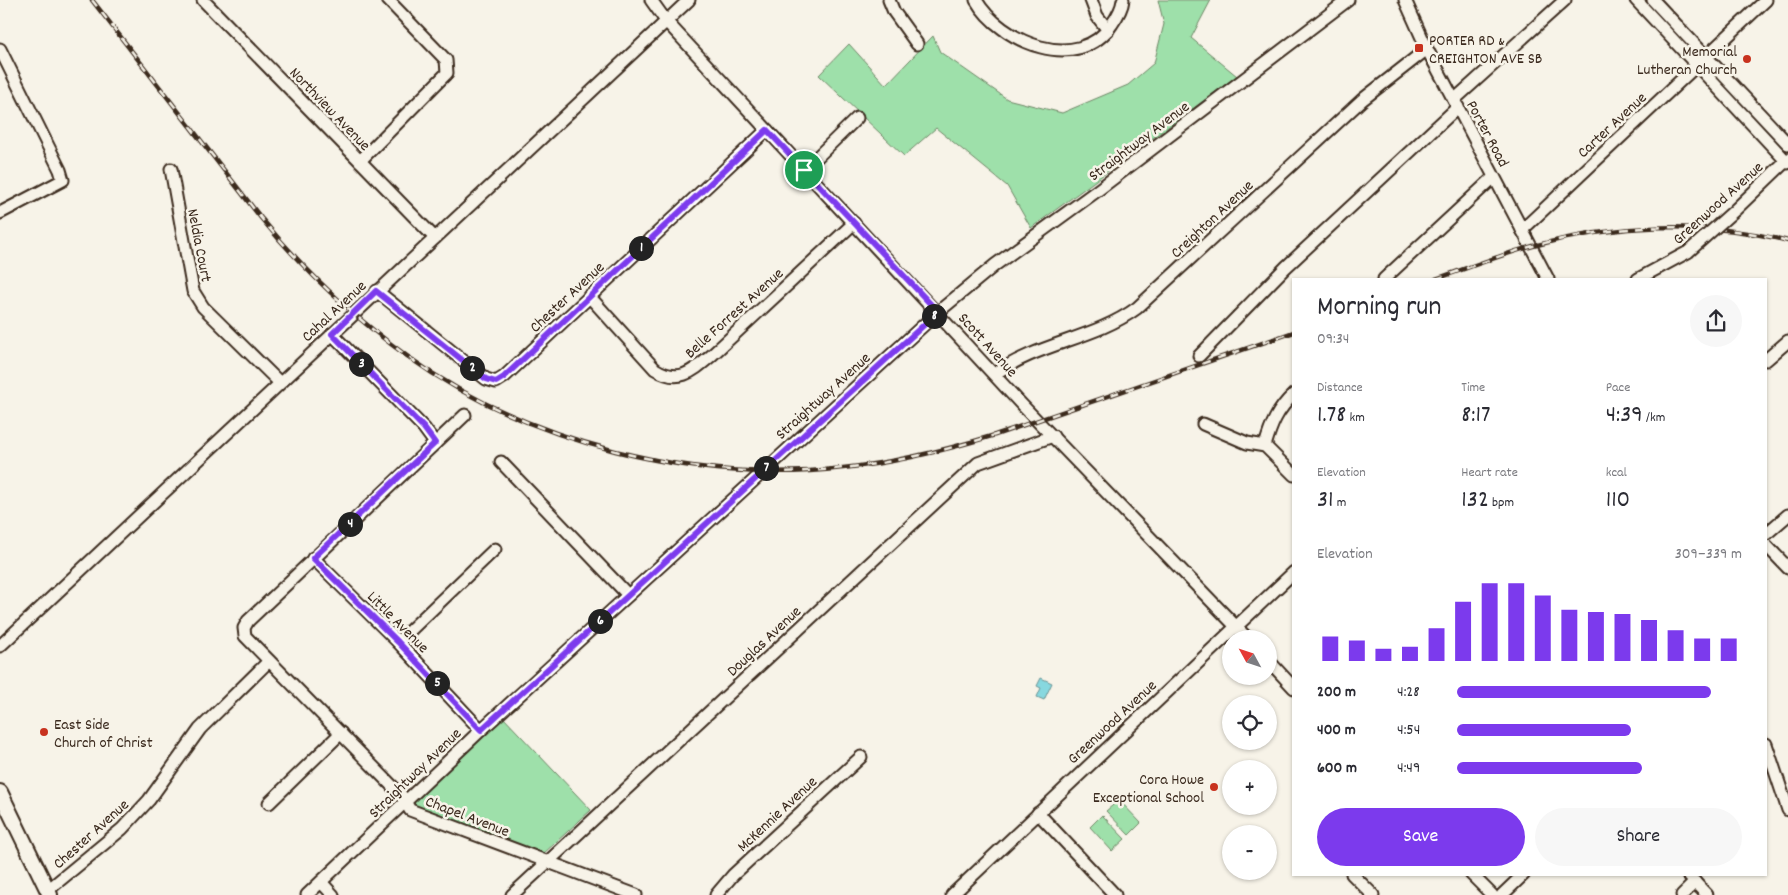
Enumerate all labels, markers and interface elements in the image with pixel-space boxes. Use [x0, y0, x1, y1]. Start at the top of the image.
place label: PORTER RD & CREIGHTON AVE SB [1429, 30, 1542, 71]
place label: Memorial Lutheran Church [1637, 41, 1737, 82]
marker: PORTER RD & CREIGHTON AVE SB [1413, 42, 1425, 54]
marker: Memorial Lutheran Church [1741, 53, 1753, 65]
street label: Northview Avenue [283, 63, 375, 157]
street label: Carter Avenue [1573, 88, 1653, 164]
street label: Straightway Avenue [1084, 96, 1195, 188]
street label: Porter Road [1460, 97, 1514, 172]
pin [783, 149, 825, 191]
icon: arrive [790, 156, 818, 184]
street label: Greenwood Avenue [1668, 157, 1769, 251]
street label: Creighton Avenue [1166, 175, 1259, 264]
street label: Neldia Court [180, 207, 217, 284]
pin: 1 [628, 236, 654, 260]
text: 1 [640, 238, 643, 258]
street label: Chester Avenue [525, 257, 610, 339]
street label: Belle Forrest Avenue [680, 263, 789, 365]
street label: Cahal Avenue [297, 276, 372, 348]
text: Morning run [1317, 289, 1441, 329]
button: share [1690, 295, 1742, 347]
pin: 8 [922, 304, 946, 328]
text: 8 [932, 306, 937, 326]
street label: Scott Avenue [952, 308, 1022, 383]
text: 09:34 [1317, 328, 1349, 351]
street label: Straightway Avenue [771, 348, 876, 446]
pin: 3 [348, 352, 374, 376]
text: 3 [358, 354, 365, 374]
pin: 2 [460, 356, 484, 380]
text: 2 [469, 358, 476, 378]
text: Distance [1317, 378, 1363, 398]
text: Time [1461, 378, 1485, 398]
text: Pace [1606, 378, 1630, 398]
text: 1.78 [1317, 398, 1346, 434]
text: 8:17 [1461, 398, 1491, 434]
text: 4:39 [1606, 398, 1643, 434]
text: km [1346, 408, 1365, 428]
text: /km [1643, 408, 1665, 428]
pin: 7 [754, 456, 778, 480]
text: 7 [764, 458, 769, 478]
text: Elevation [1317, 463, 1366, 483]
text: Heart rate [1461, 463, 1518, 483]
text: kcal [1606, 463, 1627, 483]
text: 31 [1317, 483, 1334, 519]
text: 132 [1461, 483, 1489, 519]
text: 110 [1606, 483, 1630, 519]
text: m [1334, 493, 1346, 513]
text: bpm [1489, 493, 1514, 513]
pin: 4 [338, 512, 362, 536]
text: 4 [348, 514, 353, 534]
text: Elevation [1317, 543, 1373, 566]
text: 309–339 m [1675, 543, 1742, 566]
street label: Little Avenue [361, 587, 433, 659]
street label: Douglas Avenue [722, 601, 807, 683]
pin: 6 [588, 608, 612, 634]
text: 6 [597, 611, 604, 631]
north arrow [1222, 630, 1278, 685]
map controls [1222, 630, 1277, 880]
pin: 5 [424, 670, 450, 696]
text: 5 [434, 673, 441, 693]
street label: Greenwood Avenue [1063, 675, 1163, 770]
text: 200 m [1317, 681, 1356, 704]
text: 4:28 [1397, 681, 1420, 704]
button: locate [1222, 695, 1277, 750]
place label: East Side Church of Christ [54, 714, 153, 755]
text: 400 m [1317, 719, 1356, 742]
text: 4:54 [1397, 719, 1420, 742]
street label: Straightway Avenue [364, 723, 467, 824]
marker: East Side Church of Christ [38, 726, 50, 738]
text: 600 m [1317, 757, 1357, 780]
text: 4:49 [1397, 757, 1420, 780]
button: + [1222, 760, 1277, 815]
place label: Cora Howe Exceptional School [1093, 769, 1204, 810]
street label: McKennie Avenue [732, 771, 823, 858]
marker: Cora Howe Exceptional School [1208, 781, 1220, 793]
street label: Chapel Avenue [422, 791, 512, 844]
street label: Chester Avenue [49, 794, 135, 875]
button: Save [1317, 808, 1525, 866]
button: Share [1535, 808, 1742, 866]
button: − [1222, 825, 1277, 880]

